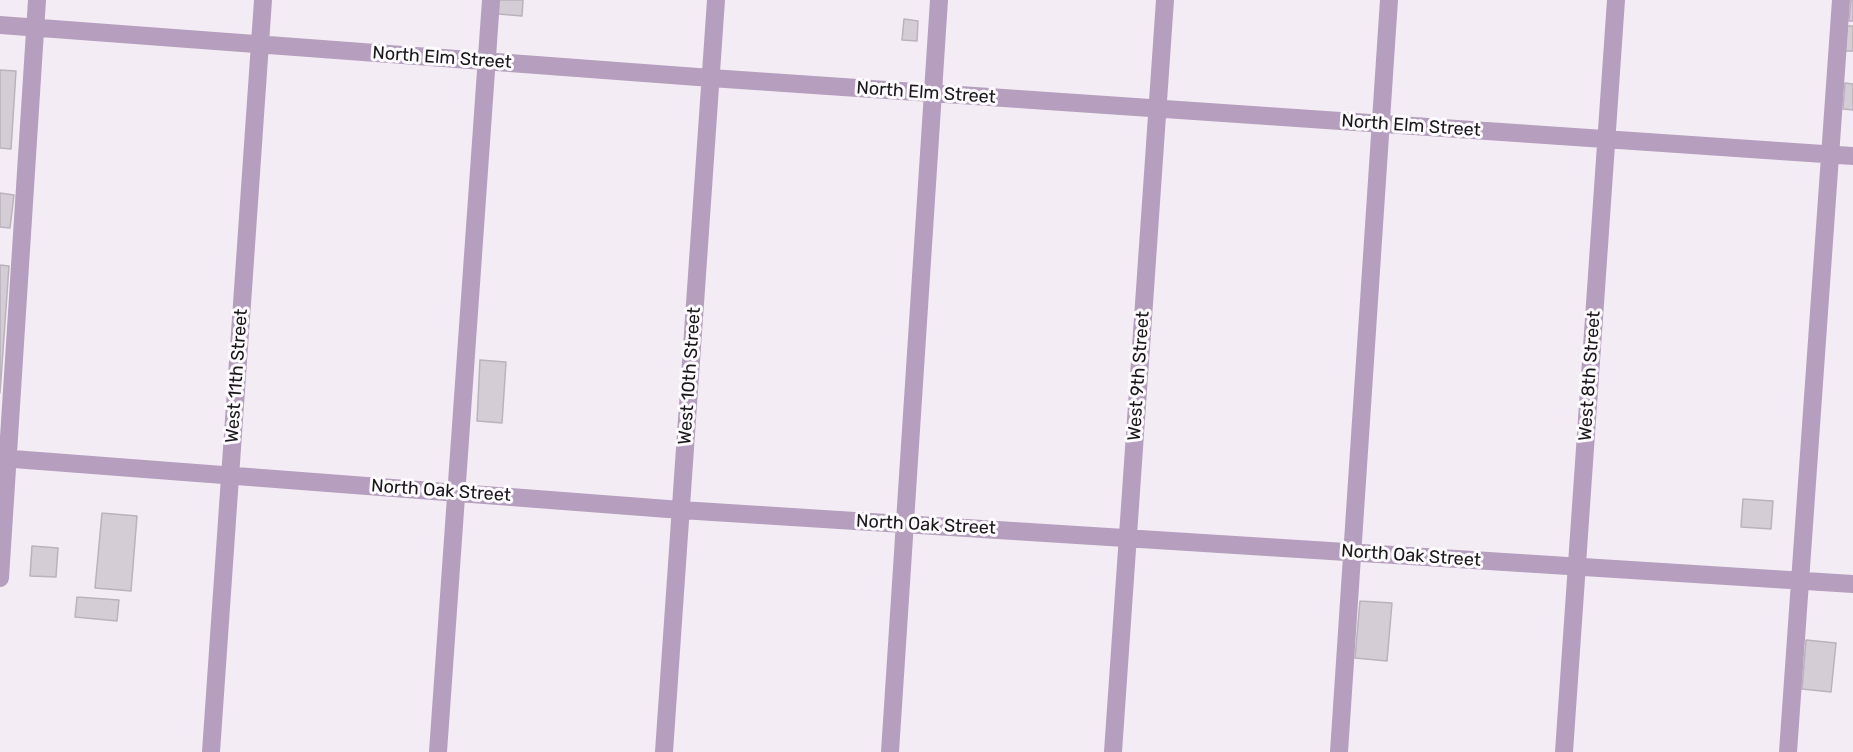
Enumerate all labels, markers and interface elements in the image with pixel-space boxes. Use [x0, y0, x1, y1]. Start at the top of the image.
street label: North Elm Street [372, 42, 512, 74]
street label: North Elm Street [856, 77, 996, 109]
street label: North Elm Street [1341, 110, 1481, 142]
street label: West 10th Street [674, 306, 706, 446]
street label: West 11th Street [222, 308, 252, 444]
street label: West 9th Street [1124, 310, 1154, 442]
street label: West 8th Street [1575, 310, 1605, 442]
street label: North Oak Street [370, 475, 512, 507]
street label: North Oak Street [856, 511, 996, 539]
street label: North Oak Street [1340, 540, 1482, 572]

